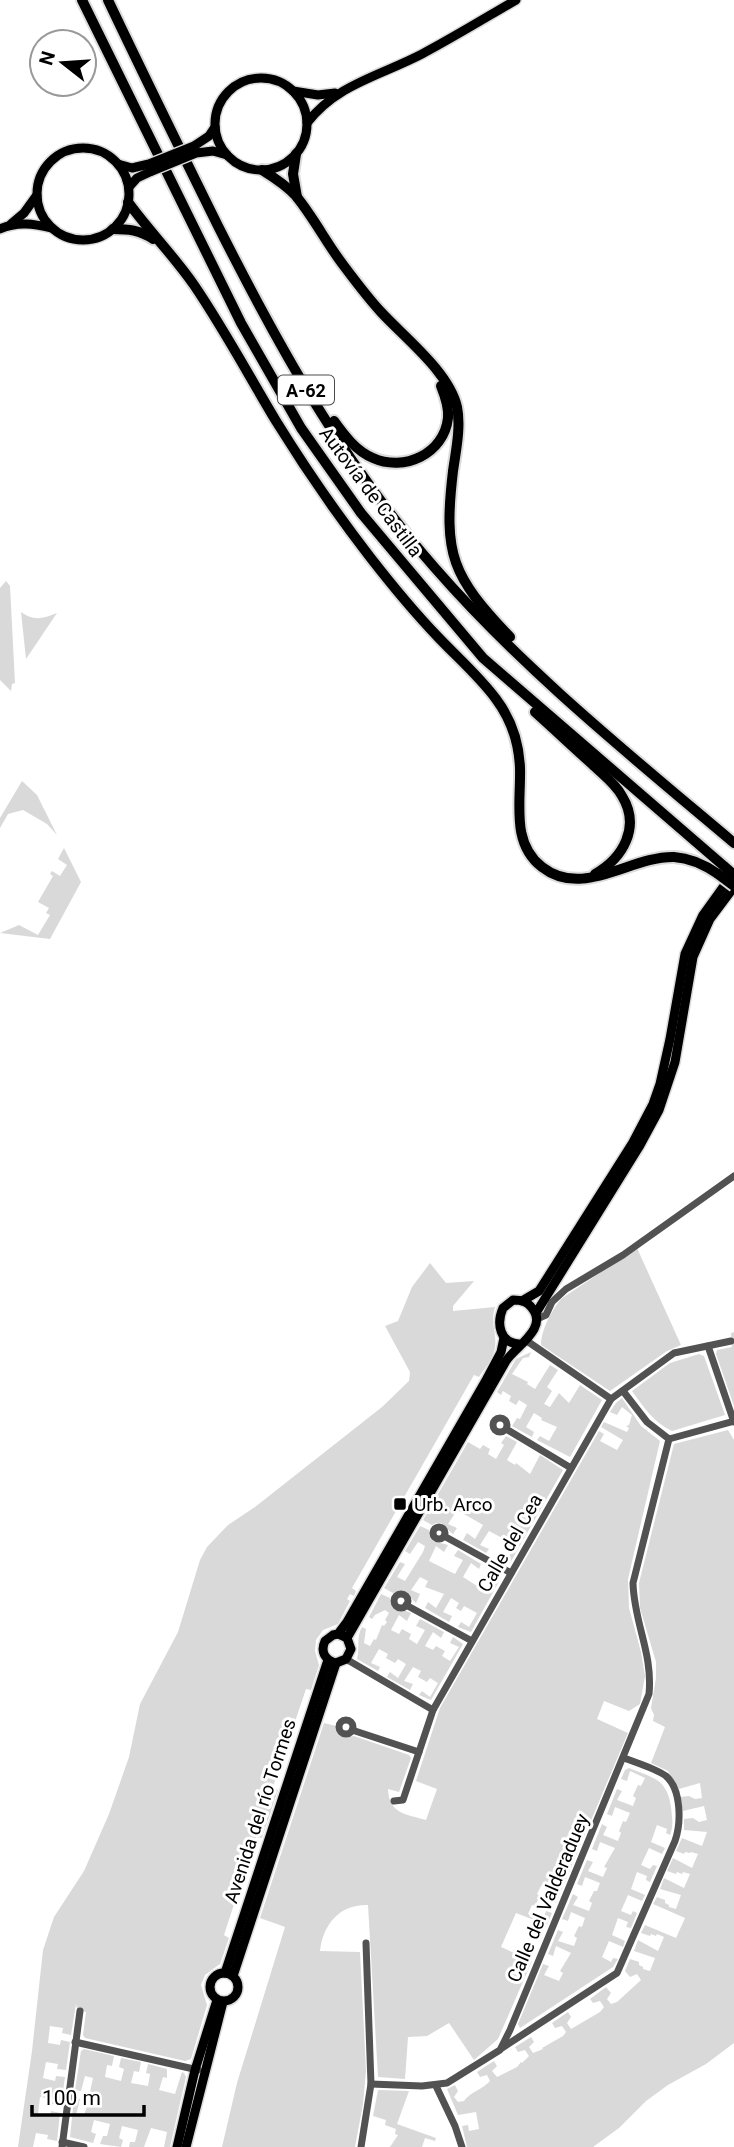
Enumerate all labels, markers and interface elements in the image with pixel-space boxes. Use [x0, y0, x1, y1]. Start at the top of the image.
north arrow [28, 28, 98, 98]
text: N [34, 48, 60, 68]
road number: A-62 [278, 376, 334, 404]
street label: Autovía de Castilla [315, 422, 427, 562]
street label: Calle del Cea [473, 1490, 547, 1596]
place label: Urb. Arco [414, 1493, 493, 1516]
marker: Urb. Arco [392, 1496, 408, 1512]
street label: Avenida del río Tormes [219, 1716, 301, 1906]
street label: Calle del Valderaduey [502, 1810, 594, 1986]
scale bar [32, 2074, 144, 2118]
text: 100 m [42, 2086, 101, 2110]

